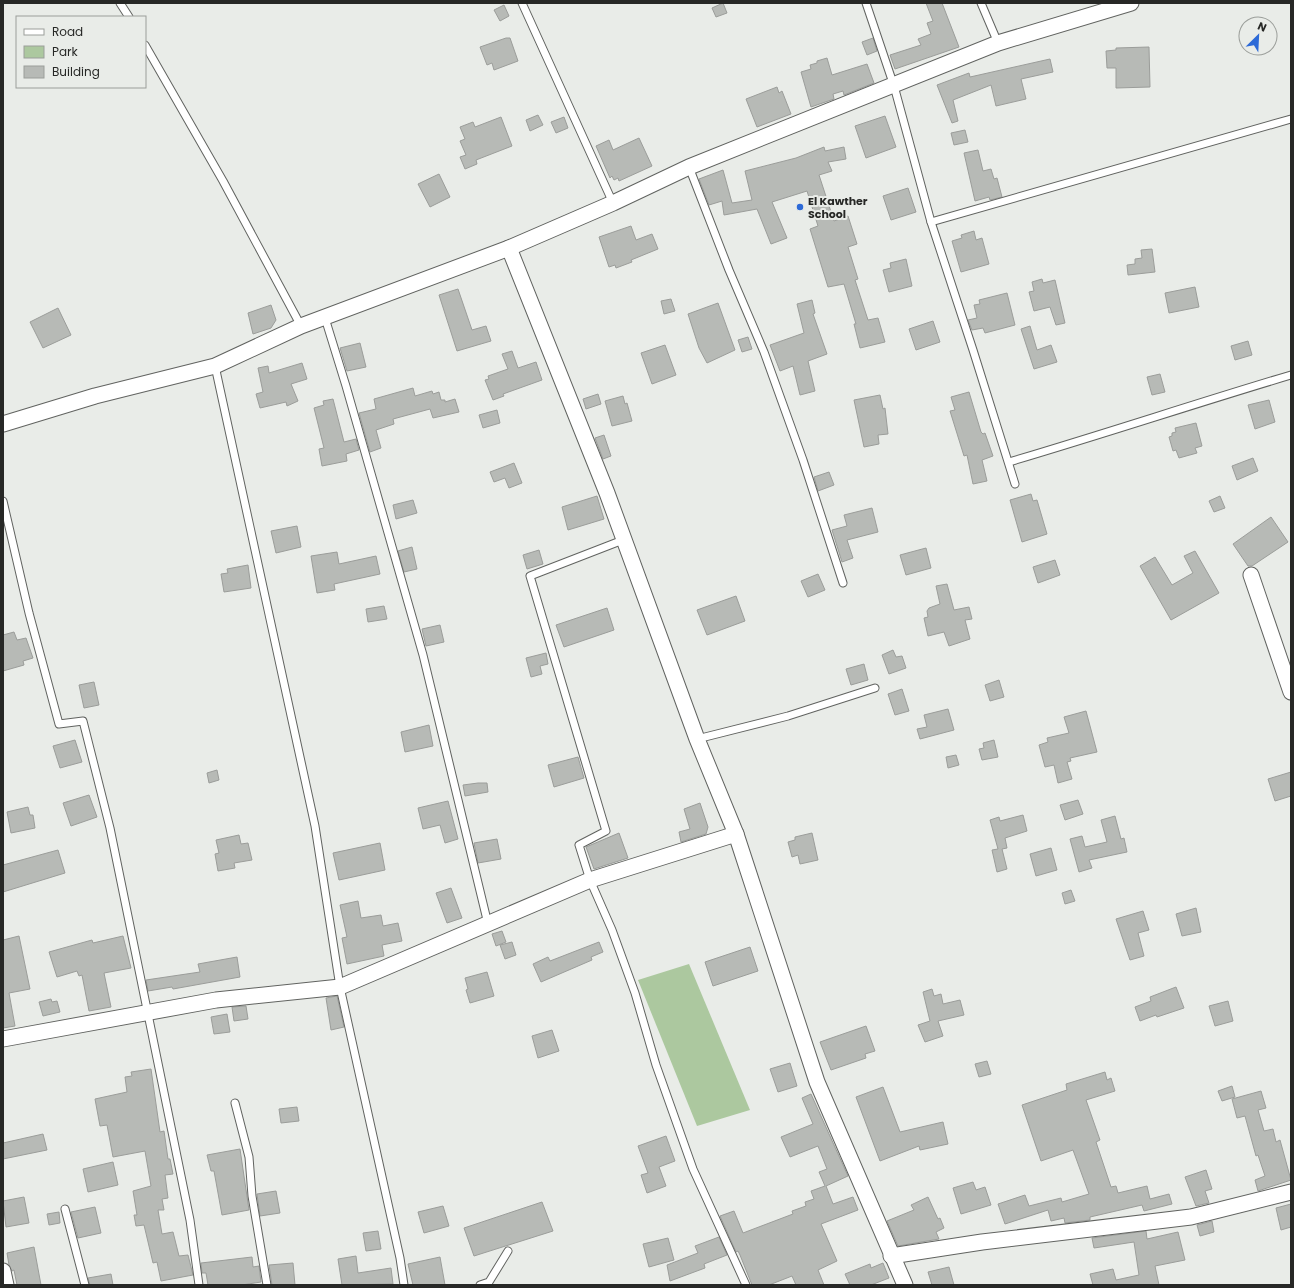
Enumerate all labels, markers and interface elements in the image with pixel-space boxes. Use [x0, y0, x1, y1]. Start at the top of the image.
legend [16, 16, 146, 88]
north arrow [1238, 16, 1278, 56]
text: N [1255, 18, 1269, 36]
text: Road [52, 23, 83, 40]
text: Park [52, 43, 79, 60]
text: Building [52, 63, 100, 80]
place label: El Kawther School [808, 193, 868, 222]
marker: El Kawther School [795, 202, 805, 212]

